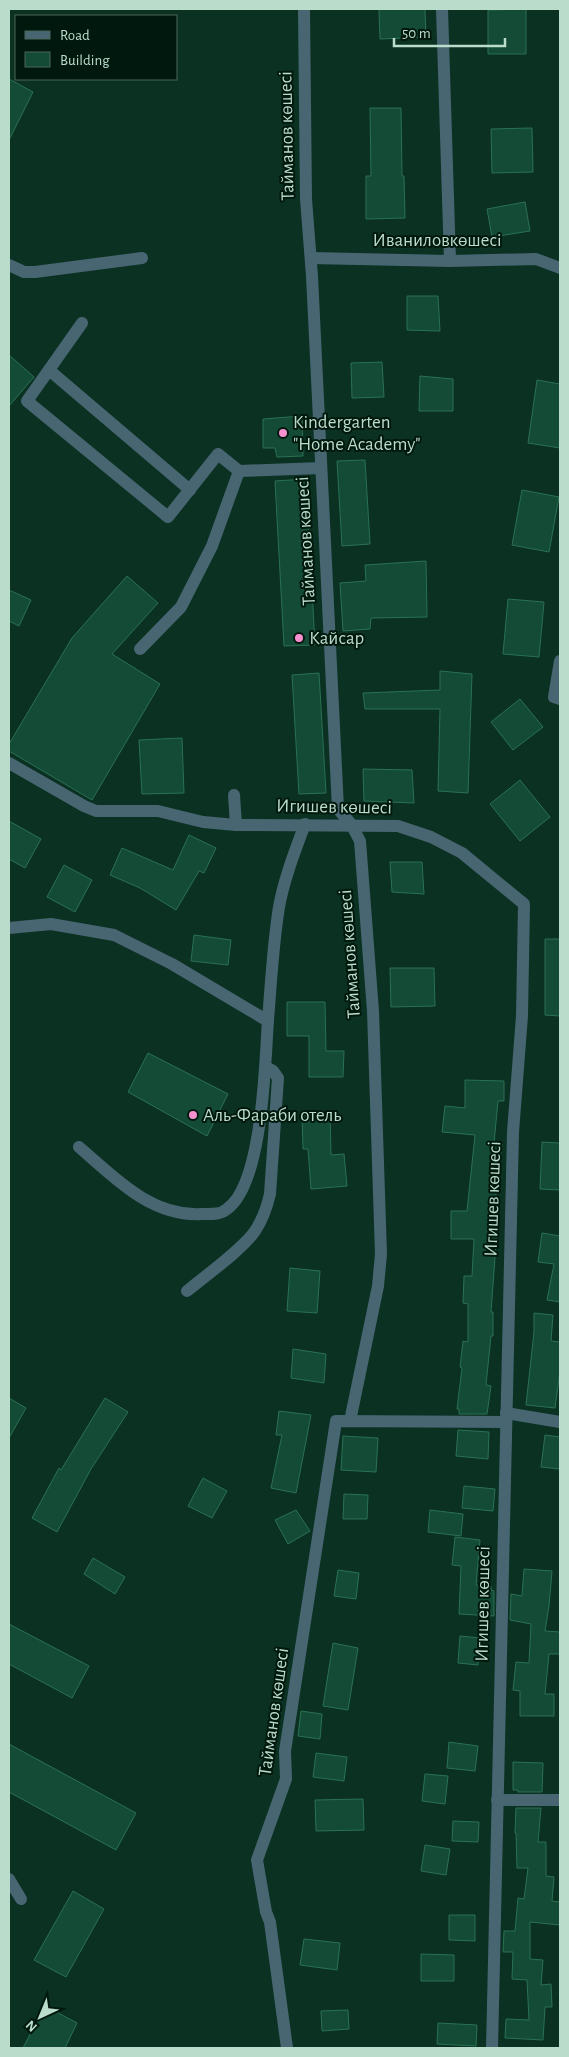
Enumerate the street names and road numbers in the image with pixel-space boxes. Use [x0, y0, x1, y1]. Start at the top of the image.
street label: Тайманов көшесі [276, 71, 298, 201]
street label: Иваниловкөшесі [372, 231, 502, 250]
street label: Тайманов көшесі [293, 476, 319, 606]
street label: Игишев көшесі [276, 796, 392, 818]
street label: Тайманов көшесі [336, 889, 364, 1019]
street label: Игишев көшесі [481, 1141, 505, 1257]
street label: Игишев көшесі [472, 1546, 494, 1662]
street label: Тайманов көшесі [256, 1647, 292, 1777]

